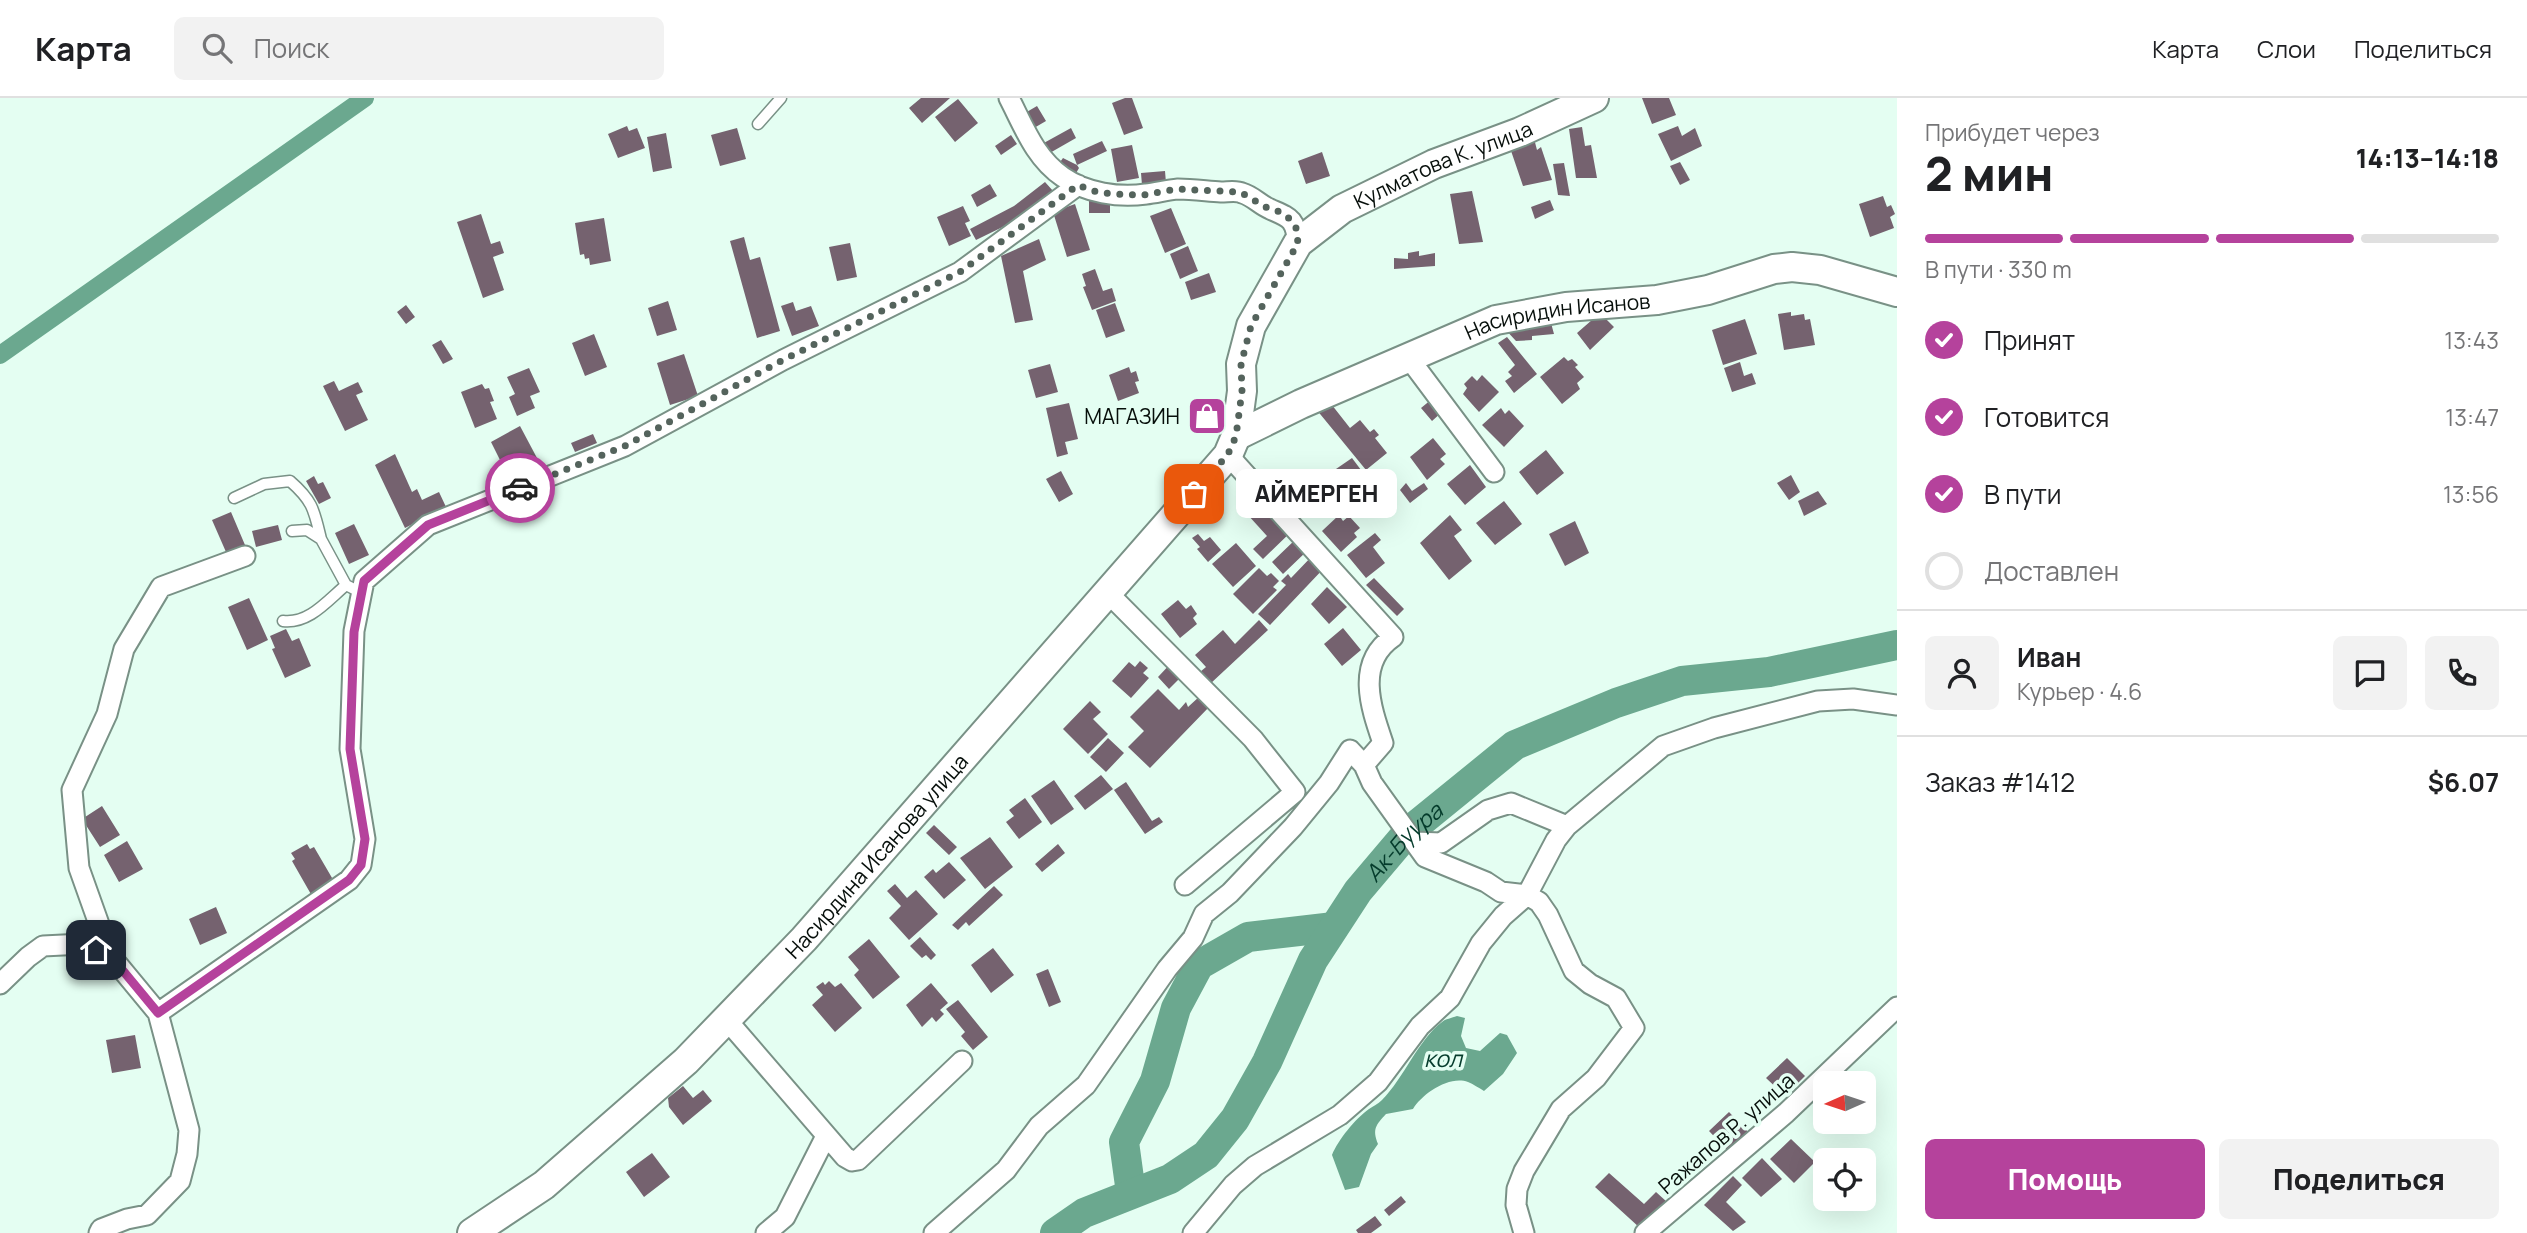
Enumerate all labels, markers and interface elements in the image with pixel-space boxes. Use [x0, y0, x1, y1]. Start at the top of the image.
search box [174, 17, 664, 80]
text: Карта [35, 26, 132, 71]
icon: search [198, 29, 236, 67]
text: Поиск [254, 30, 329, 66]
text: Карта [2152, 32, 2219, 65]
text: Слои [2257, 32, 2316, 65]
text: Поделиться [2354, 32, 2492, 65]
street label: Кулматова К. улица [1349, 114, 1537, 215]
text: Прибудет через [1925, 116, 2100, 148]
text: 14:13–14:18 [2356, 140, 2499, 176]
text: 2 мин [1925, 142, 2053, 205]
text: В пути · 330 m [1925, 253, 2072, 285]
street label: Насиридин Исанов [1460, 287, 1651, 346]
icon: check [1925, 321, 1963, 359]
text: Принят [1984, 322, 2075, 358]
text: 13:43 [2444, 324, 2499, 356]
shop icon: МАГАЗИН [1186, 395, 1228, 437]
icon: check [1925, 398, 1963, 436]
text: Готовится [1984, 399, 2109, 435]
text: 13:47 [2445, 401, 2499, 433]
place label: МАГАЗИН [1084, 402, 1180, 430]
courier [485, 453, 555, 523]
pin [1164, 464, 1224, 524]
icon: car [501, 469, 539, 507]
callout: АЙМЕРГЕН [1236, 470, 1397, 518]
icon: bag [1175, 475, 1213, 513]
icon: check [1925, 475, 1963, 513]
text: В пути [1984, 476, 2062, 512]
text: АЙМЕРГЕН [1255, 477, 1378, 509]
text: 13:56 [2443, 478, 2499, 510]
text: Доставлен [1984, 553, 2119, 589]
button: person [1925, 636, 1999, 710]
button: chat [2333, 636, 2407, 710]
button: phone [2425, 636, 2499, 710]
text: Иван [2017, 639, 2081, 675]
text: Курьер · 4.6 [2017, 675, 2142, 707]
street label: Насирдина Исанова улица [779, 748, 974, 964]
text: Заказ #1412 [1925, 764, 2075, 800]
text: $6.07 [2428, 764, 2499, 800]
water label: Ак-Буура [1357, 794, 1450, 888]
pin [66, 920, 126, 980]
icon: home [77, 931, 115, 969]
water label: кол [1424, 1042, 1464, 1074]
street label: Ражапов Р. улица [1652, 1066, 1800, 1200]
north arrow [1813, 1071, 1876, 1134]
map controls [1813, 1071, 1876, 1211]
button: Помощь [1925, 1139, 2205, 1219]
button: Поделиться [2219, 1139, 2499, 1219]
button: locate [1813, 1148, 1876, 1211]

